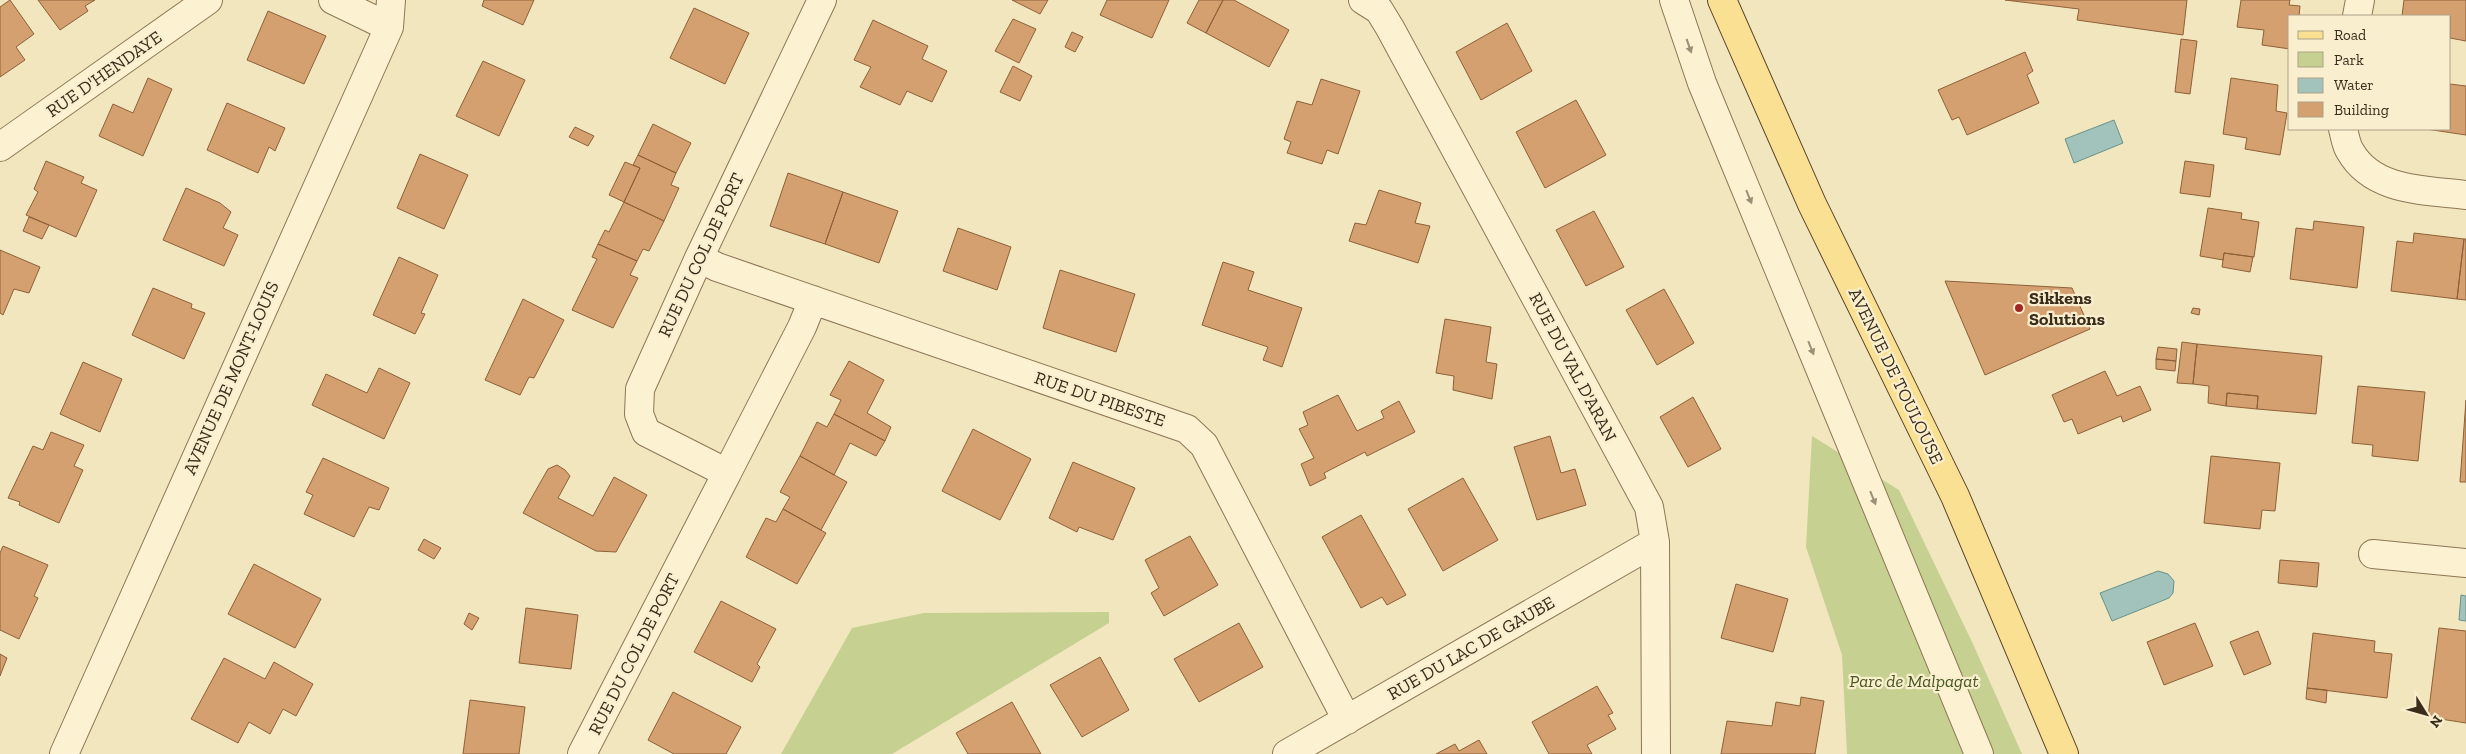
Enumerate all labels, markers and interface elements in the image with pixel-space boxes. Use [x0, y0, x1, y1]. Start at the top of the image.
legend [2288, 15, 2451, 130]
street label: RUE D'HENDAYE [42, 26, 166, 122]
text: Road [2334, 26, 2367, 44]
one-way arrow [1686, 39, 1694, 54]
text: Park [2334, 51, 2364, 69]
text: Water [2334, 76, 2374, 94]
text: Building [2334, 101, 2389, 119]
street label: RUE DU COL DE PORT [653, 169, 749, 341]
one-way arrow [1745, 190, 1753, 205]
street label: AVENUE DE MONT-LOUIS [178, 278, 284, 478]
street label: AVENUE DE TOULOUSE [1844, 284, 1948, 468]
place label: Sikkens Solutions [2029, 287, 2105, 330]
street label: RUE DU VAL D'ARAN [1524, 289, 1622, 445]
marker: Sikkens Solutions [2013, 302, 2025, 314]
one-way arrow [1808, 340, 1815, 355]
street label: RUE DU PIBESTE [1032, 366, 1168, 432]
one-way arrow [1870, 491, 1878, 505]
street label: RUE DU COL DE PORT [584, 569, 684, 739]
street label: RUE DU LAC DE GAUBE [1383, 591, 1559, 705]
park label: Parc de Malpagat [1849, 670, 1979, 692]
north arrow [2401, 689, 2451, 739]
text: N [2426, 712, 2446, 731]

